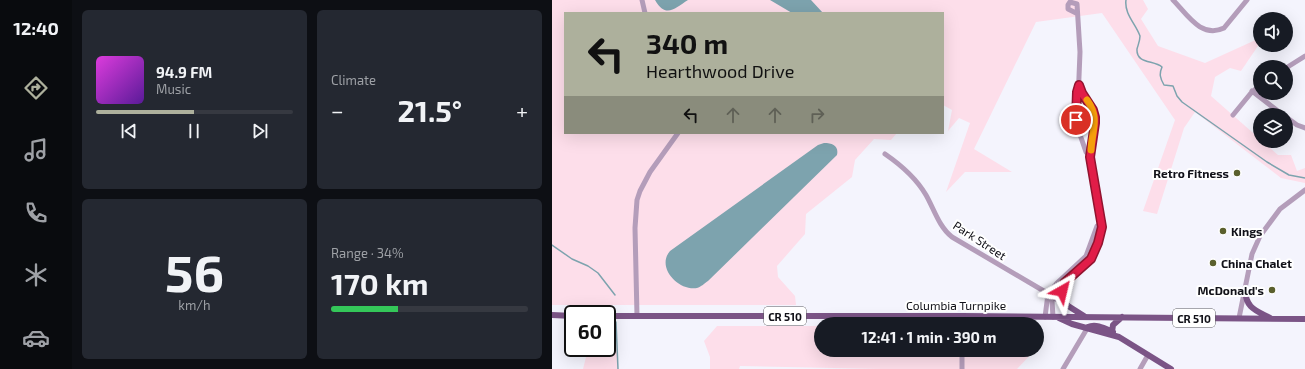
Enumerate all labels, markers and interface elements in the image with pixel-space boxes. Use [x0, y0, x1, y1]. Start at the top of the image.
map controls [1253, 12, 1293, 148]
button: sound [1253, 12, 1293, 52]
text: 12:40 [13, 17, 59, 39]
text: 340 m [646, 26, 728, 60]
icon: left [580, 28, 632, 80]
text: Hearthwood Drive [646, 60, 794, 82]
button: search [1253, 60, 1293, 100]
text: 94.9 FM [156, 63, 212, 81]
text: Climate [331, 72, 376, 88]
icon: directions [22, 74, 50, 102]
text: Music [156, 81, 191, 97]
text: 21.5° [398, 92, 462, 128]
text: − [331, 97, 344, 123]
text: + [516, 97, 528, 123]
pin [1059, 103, 1093, 137]
icon: left [680, 104, 702, 126]
icon: ahead [722, 104, 744, 126]
icon: ahead [764, 104, 786, 126]
icon: right [806, 104, 828, 126]
button: layers [1253, 108, 1293, 148]
icon: arrive [1065, 109, 1087, 131]
icon: previous [118, 120, 140, 142]
icon: pause [183, 120, 205, 142]
icon: next [249, 120, 271, 142]
icon: music [22, 136, 50, 164]
place label: Retro Fitness [1153, 166, 1229, 180]
marker: Retro Fitness [1232, 168, 1242, 178]
icon: phone [22, 199, 50, 227]
street label: Park Street [951, 218, 1010, 263]
place label: Kings [1231, 224, 1262, 238]
marker: Kings [1218, 226, 1228, 236]
text: 56 [165, 240, 224, 302]
text: Range · 34% [331, 245, 404, 261]
place label: China Chalet [1221, 256, 1292, 270]
marker: China Chalet [1208, 258, 1218, 268]
icon: climate [22, 261, 50, 289]
text: 170 km [331, 265, 428, 301]
position arrow [1041, 270, 1083, 312]
place label: McDonald's [1198, 283, 1264, 297]
marker: McDonald's [1267, 285, 1277, 295]
text: km/h [178, 297, 211, 313]
street label: Columbia Turnpike [906, 298, 1006, 312]
speed limit sign: 60 [564, 305, 616, 357]
road number: CR 510 [764, 307, 806, 325]
road number: CR 510 [1173, 309, 1215, 327]
icon: car [22, 324, 50, 352]
text: 12:41 · 1 min · 390 m [862, 328, 996, 346]

